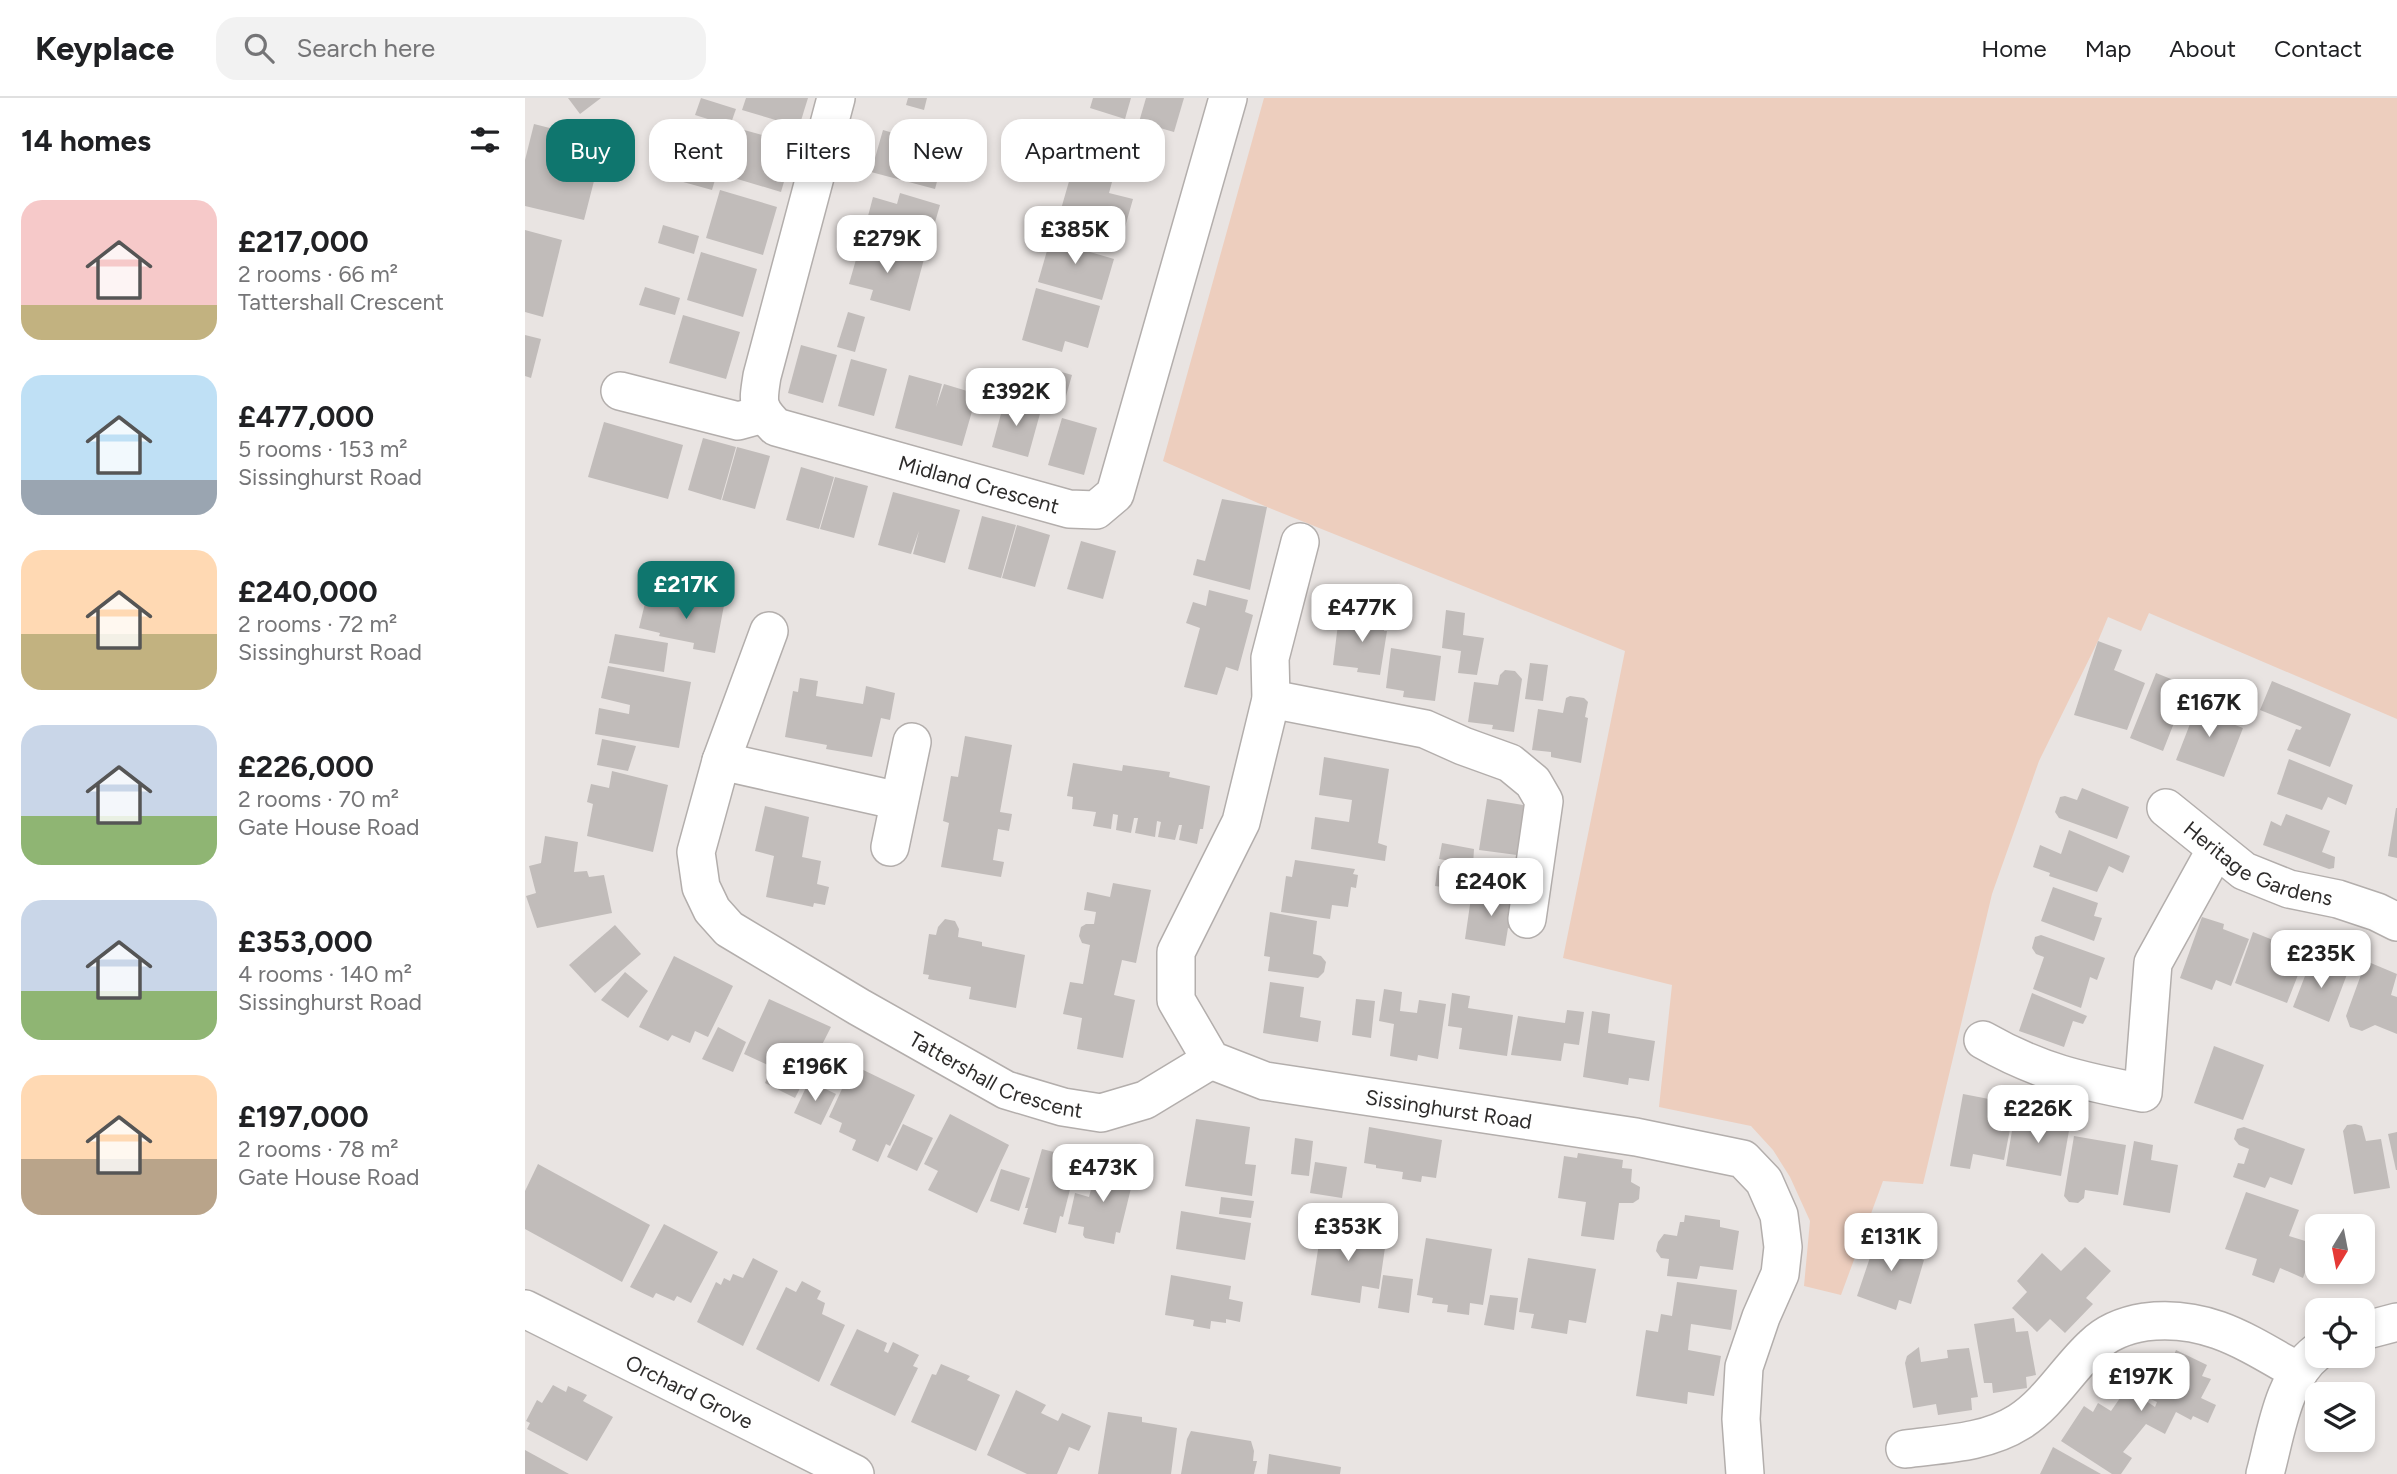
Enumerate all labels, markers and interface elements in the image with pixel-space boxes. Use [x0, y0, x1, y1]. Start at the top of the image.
search box [216, 17, 706, 80]
text: Keyplace [35, 29, 174, 68]
icon: search [240, 29, 278, 67]
text: Search here [296, 32, 435, 64]
text: Home [1981, 34, 2047, 63]
text: Map [2085, 34, 2131, 63]
text: About [2169, 34, 2236, 63]
text: Contact [2274, 34, 2362, 63]
chip: Buy [546, 119, 635, 182]
chip: Rent [649, 119, 747, 182]
chip: Filters [761, 119, 875, 182]
chip: New [889, 119, 987, 182]
chip: Apartment [1001, 119, 1165, 182]
icon: filters [466, 121, 504, 159]
text: 14 homes [21, 122, 151, 159]
pin: £385K [1026, 206, 1124, 266]
text: £385K [1040, 215, 1110, 243]
pin: £279K [838, 216, 936, 275]
text: £217,000 [238, 223, 369, 260]
text: £279K [853, 224, 921, 252]
icon: home [77, 228, 161, 312]
text: 2 rooms · 66 m² [238, 260, 398, 288]
text: Tattershall Crescent [238, 288, 444, 316]
pin: £392K [967, 368, 1065, 428]
text: £392K [982, 377, 1050, 405]
text: £477,000 [238, 398, 374, 435]
icon: home [77, 403, 161, 487]
text: 5 rooms · 153 m² [238, 435, 408, 463]
street label: Midland Crescent [896, 449, 1062, 518]
text: Sissinghurst Road [238, 463, 422, 491]
pin: £217K [637, 561, 735, 621]
text: £217K [654, 570, 718, 598]
text: £240,000 [238, 573, 378, 610]
icon: home [77, 578, 161, 662]
pin: £477K [1313, 584, 1411, 644]
text: £477K [1327, 593, 1397, 621]
text: 2 rooms · 72 m² [238, 610, 397, 638]
text: Sissinghurst Road [238, 638, 422, 666]
pin: £167K [2160, 680, 2258, 739]
text: £167K [2177, 688, 2241, 716]
text: £226,000 [238, 748, 374, 785]
icon: home [77, 753, 161, 837]
text: 2 rooms · 70 m² [238, 785, 399, 813]
text: Gate House Road [238, 813, 419, 841]
street label: Heritage Gardens [2179, 815, 2335, 910]
pin: £240K [1442, 858, 1540, 918]
text: £240K [1455, 867, 1527, 895]
text: £353,000 [238, 923, 373, 960]
icon: home [77, 928, 161, 1012]
pin: £235K [2272, 930, 2370, 990]
text: £235K [2287, 939, 2355, 967]
text: 4 rooms · 140 m² [238, 960, 412, 988]
text: Sissinghurst Road [238, 988, 422, 1016]
street label: Tattershall Crescent [905, 1026, 1085, 1122]
pin: £196K [766, 1044, 864, 1103]
text: £196K [782, 1052, 848, 1080]
street label: Sissinghurst Road [1364, 1084, 1534, 1134]
pin: £226K [1989, 1086, 2087, 1145]
text: £226K [2004, 1094, 2072, 1122]
text: £197,000 [238, 1098, 369, 1135]
icon: home [77, 1103, 161, 1187]
text: 2 rooms · 78 m² [238, 1135, 399, 1163]
pin: £473K [1054, 1144, 1152, 1204]
text: £473K [1068, 1153, 1138, 1181]
text: Gate House Road [238, 1163, 419, 1191]
pin: £353K [1299, 1204, 1397, 1263]
text: £353K [1314, 1212, 1382, 1240]
pin: £131K [1842, 1214, 1940, 1273]
north arrow [2305, 1214, 2375, 1284]
map controls [2305, 1214, 2375, 1452]
text: £131K [1860, 1222, 1922, 1250]
button: locate [2305, 1298, 2375, 1368]
street label: Orchard Grove [622, 1349, 757, 1434]
pin: £197K [2092, 1354, 2190, 1413]
text: £197K [2109, 1362, 2173, 1390]
button: layers [2305, 1382, 2375, 1452]

